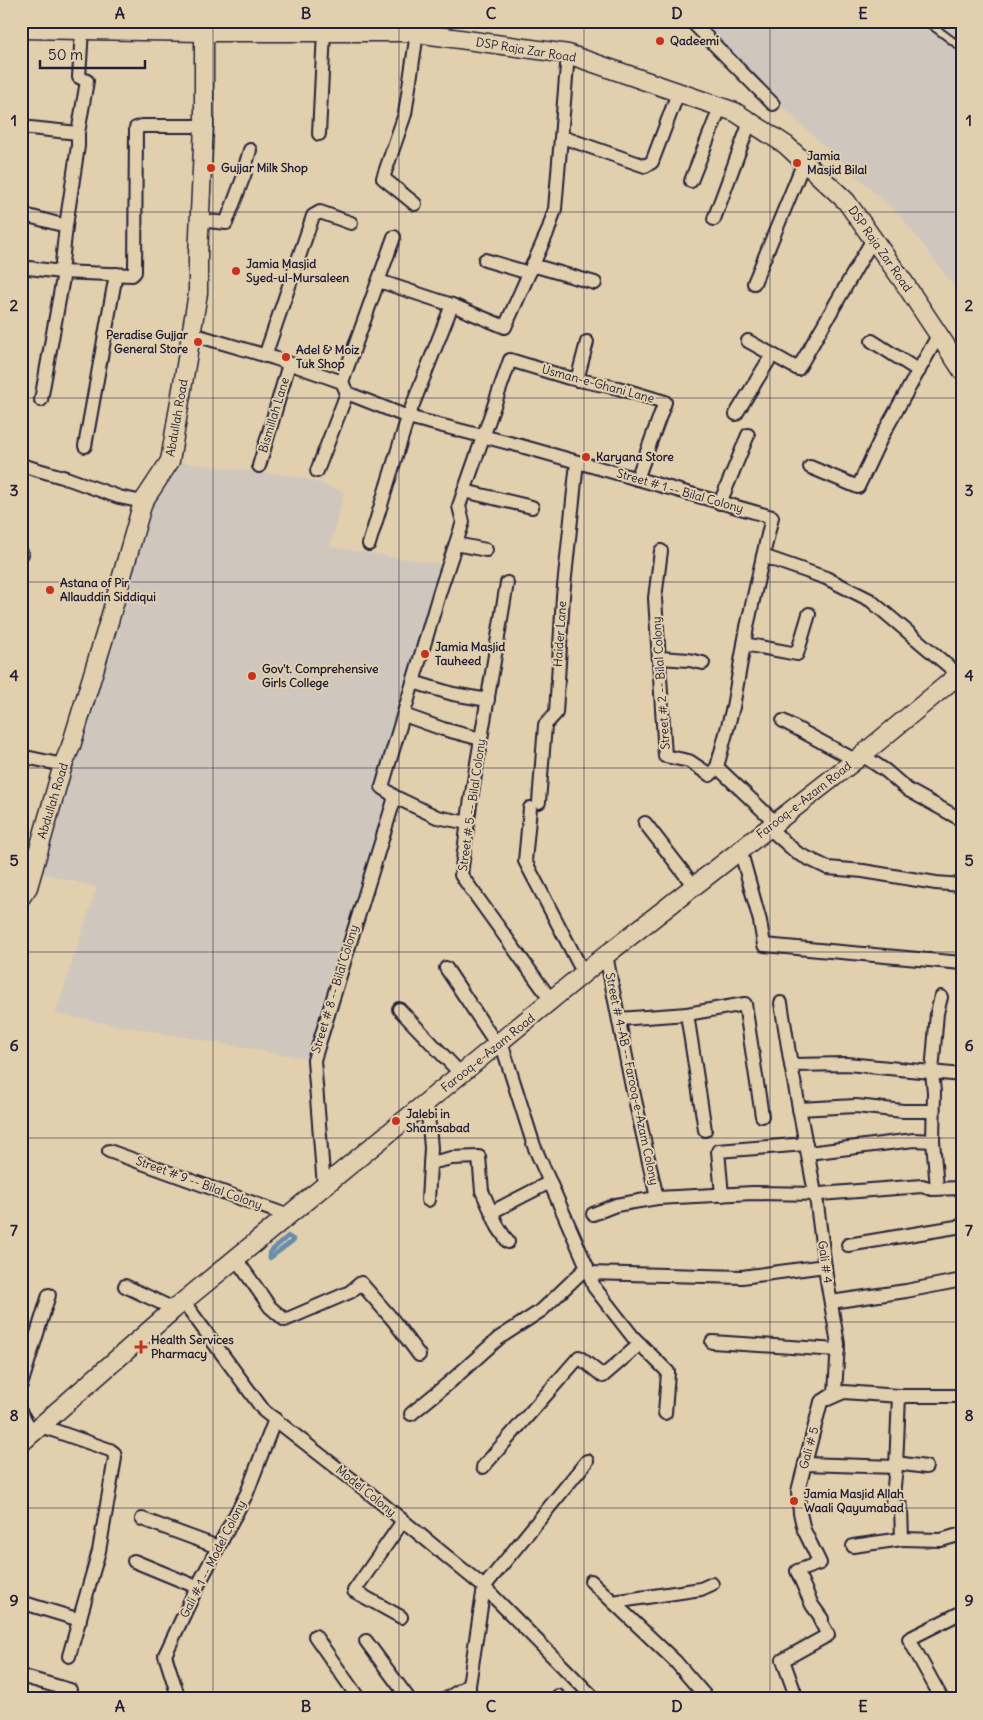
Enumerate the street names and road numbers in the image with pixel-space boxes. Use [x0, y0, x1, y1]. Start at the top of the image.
street label: DSP Raja Zar Road [475, 34, 577, 65]
street label: DSP Raja Zar Road [845, 203, 916, 295]
street label: Usman-e-Ghani Lane [540, 361, 656, 406]
street label: Bismillah Lane [255, 375, 292, 454]
street label: Abdullah Road [162, 378, 191, 458]
street label: Street # 1 -- Bilal Colony [615, 465, 745, 516]
street label: Haider Lane [550, 600, 569, 667]
street label: Street # 2 -- Bilal Colony [648, 616, 673, 750]
street label: Street # 5 -- Bilal Colony [455, 738, 488, 872]
street label: Farooq-e-Azam Road [753, 758, 854, 841]
street label: Abdullah Road [34, 761, 71, 841]
street label: Street # 8 -- Bilal Colony [308, 923, 361, 1055]
street label: Street # 4-AB -- Farooq-e-Azam Colony [603, 971, 662, 1187]
street label: Farooq-e-Azam Road [438, 1010, 538, 1095]
street label: Street # 9 -- Bilal Colony [134, 1153, 264, 1212]
street label: Gali # 4 [815, 1240, 836, 1284]
street label: Gali # 5 [796, 1425, 821, 1471]
street label: Model Colony [333, 1462, 399, 1519]
street label: Gali # 1 -- Model Colony [176, 1497, 249, 1620]

